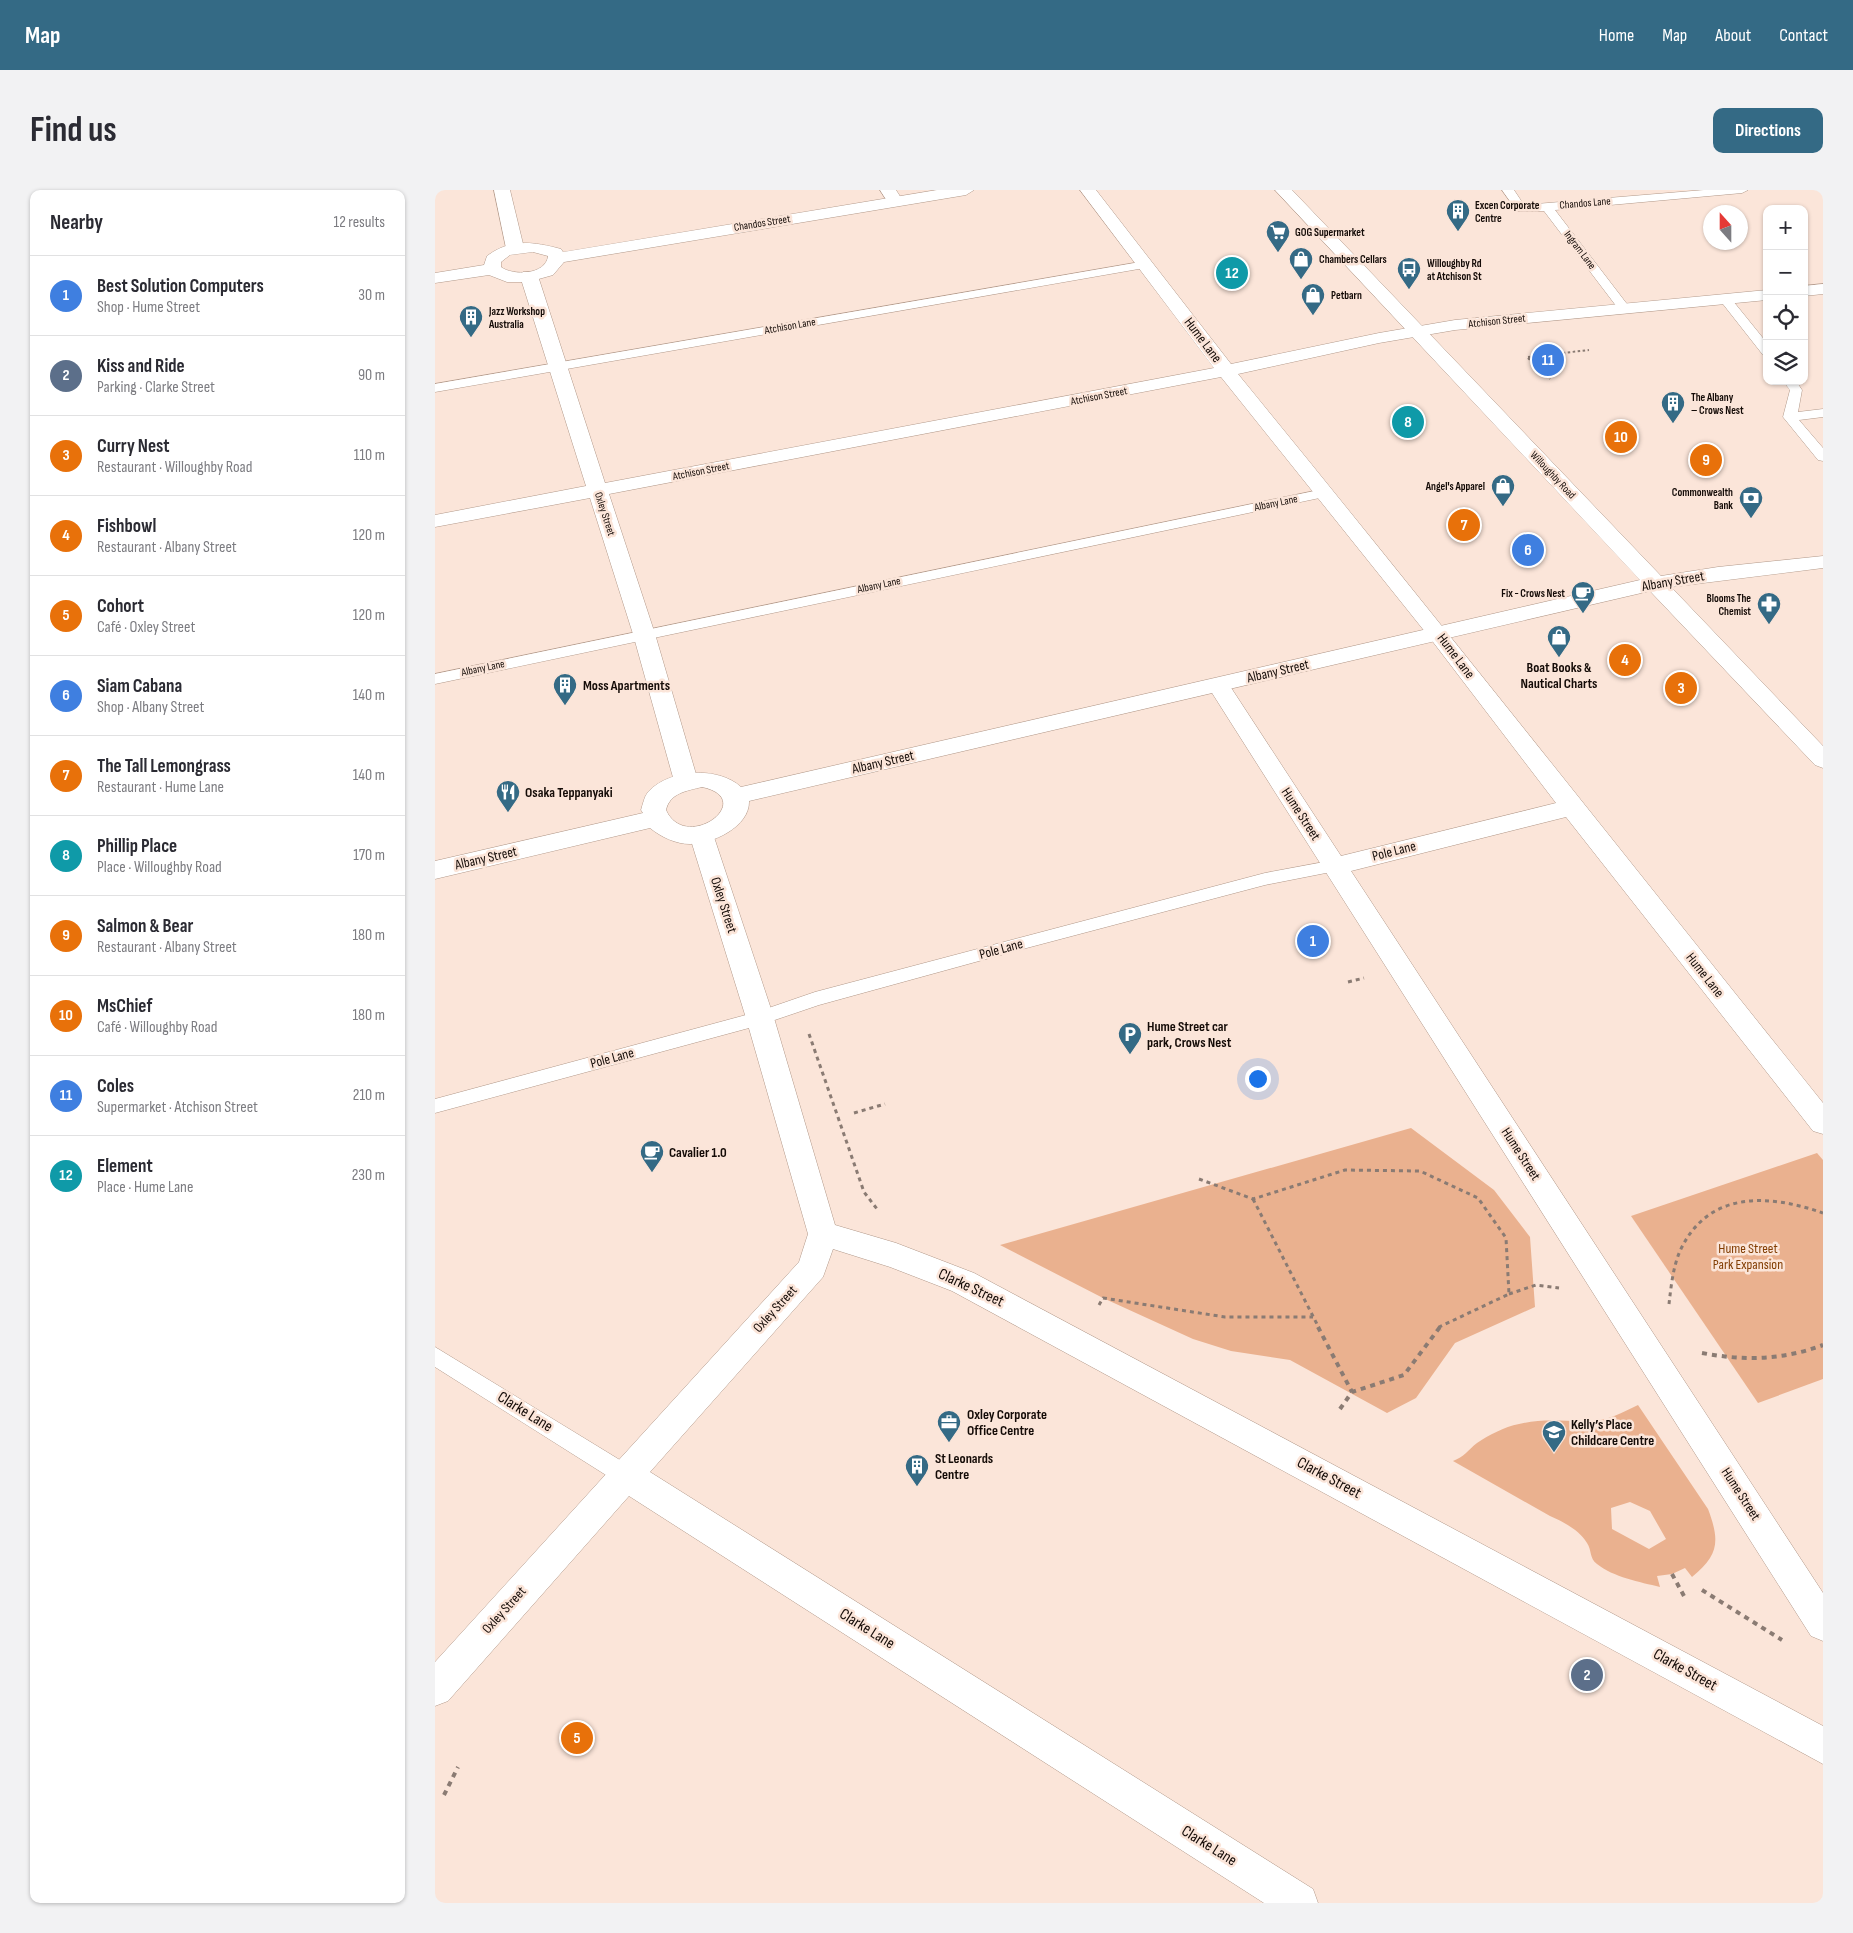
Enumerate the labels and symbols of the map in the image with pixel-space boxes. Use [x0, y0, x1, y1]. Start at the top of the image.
street label: Chandos Lane [1559, 194, 1611, 212]
building icon: Excen Corporate Centre [1445, 198, 1471, 232]
place label: Excen Corporate Centre [1475, 199, 1540, 225]
north arrow [1703, 205, 1748, 250]
street label: Chandos Street [733, 212, 792, 234]
supermarket icon: GOG Supermarket [1265, 219, 1291, 253]
place label: GOG Supermarket [1295, 226, 1365, 239]
street label: Ingram Lane [1561, 228, 1599, 272]
shop icon: Chambers Cellars [1288, 246, 1314, 280]
place label: Chambers Cellars [1319, 253, 1387, 266]
pin: 12 [1216, 254, 1248, 292]
bus stop icon: Willoughby Rd at Atchison St [1396, 256, 1422, 290]
place label: Willoughby Rd at Atchison St [1427, 257, 1482, 283]
shop icon: Petbarn [1300, 282, 1326, 316]
place label: Petbarn [1331, 289, 1362, 302]
building icon: Jazz Workshop Australia [458, 304, 484, 338]
place label: Jazz Workshop Australia [488, 305, 545, 331]
street label: Atchison Street [1467, 311, 1527, 331]
street label: Hume Lane [1181, 314, 1225, 366]
street label: Atchison Lane [762, 315, 817, 337]
pin: 11 [1532, 341, 1564, 379]
street label: Atchison Street [1069, 384, 1129, 408]
building icon: The Albany – Crows Nest [1660, 390, 1686, 424]
place label: The Albany – Crows Nest [1691, 391, 1744, 417]
pin: 8 [1392, 403, 1424, 441]
pin: 10 [1605, 418, 1637, 456]
pin: 9 [1690, 441, 1722, 479]
street label: Willoughby Road [1528, 448, 1579, 502]
street label: Atchison Street [671, 459, 731, 483]
shop icon: Angel's Apparel [1490, 473, 1516, 507]
place label: Angel's Apparel [1425, 480, 1485, 493]
bank icon: Commonwealth Bank [1738, 485, 1764, 519]
place label: Commonwealth Bank [1672, 486, 1733, 512]
street label: Oxley Street [592, 491, 618, 538]
street label: Albany Lane [1252, 492, 1299, 514]
pin: 7 [1448, 506, 1480, 544]
pin: 6 [1512, 531, 1544, 569]
street label: Albany Street [1639, 567, 1706, 595]
street label: Albany Lane [855, 574, 902, 596]
cafe icon: Fix - Crows Nest [1570, 580, 1596, 614]
place label: Fix - Crows Nest [1501, 587, 1565, 600]
pharmacy icon: Blooms The Chemist [1756, 591, 1782, 625]
place label: Blooms The Chemist [1706, 592, 1751, 618]
shop icon: Boat Books & Nautical Charts [1546, 624, 1572, 658]
street label: Hume Lane [1434, 630, 1478, 682]
pin: 4 [1609, 641, 1641, 679]
street label: Albany Street [1244, 656, 1311, 687]
street label: Albany Lane [459, 657, 506, 679]
place label: Boat Books & Nautical Charts [1520, 659, 1598, 692]
pin: 3 [1665, 669, 1697, 707]
building icon: Moss Apartments [552, 672, 578, 706]
place label: Moss Apartments [583, 677, 670, 694]
street label: Albany Street [849, 747, 916, 778]
restaurant icon: Osaka Teppanyaki [495, 779, 521, 813]
place label: Osaka Teppanyaki [525, 784, 613, 801]
street label: Hume Street [1278, 784, 1324, 844]
street label: Pole Lane [1370, 837, 1418, 865]
street label: Albany Street [452, 843, 519, 874]
street label: Oxley Street [707, 875, 741, 935]
pin: 1 [1297, 922, 1329, 960]
street label: Pole Lane [977, 935, 1025, 963]
street label: Hume Lane [1682, 949, 1728, 1001]
place label: Hume Street car park, Crows Nest [1147, 1018, 1232, 1051]
parking icon: Hume Street car park, Crows Nest [1117, 1021, 1143, 1055]
street label: Pole Lane [588, 1044, 636, 1072]
your location [1245, 1066, 1271, 1092]
street label: Hume Street [1498, 1124, 1544, 1184]
cafe icon: Cavalier 1.0 [639, 1139, 665, 1173]
place label: Cavalier 1.0 [669, 1144, 727, 1161]
park label: Hume Street Park Expansion [1713, 1240, 1783, 1273]
street label: Clarke Street [935, 1265, 1007, 1311]
street label: Oxley Street [749, 1282, 801, 1336]
street label: Clarke Lane [494, 1388, 556, 1436]
place label: Oxley Corporate Office Centre [967, 1406, 1047, 1439]
office icon: Oxley Corporate Office Centre [936, 1409, 962, 1443]
place label: Kelly’s Place Childcare Centre [1571, 1416, 1654, 1449]
school or university icon: Kelly’s Place Childcare Centre [1541, 1419, 1567, 1453]
place label: St Leonards Centre [935, 1450, 993, 1483]
building icon: St Leonards Centre [904, 1453, 930, 1487]
street label: Clarke Street [1294, 1453, 1364, 1503]
street label: Hume Street [1718, 1464, 1764, 1524]
street label: Oxley Street [478, 1583, 530, 1637]
street label: Clarke Lane [836, 1605, 898, 1653]
street label: Clarke Street [1650, 1645, 1720, 1695]
pin: 2 [1571, 1656, 1603, 1694]
pin: 5 [561, 1719, 593, 1757]
street label: Clarke Lane [1178, 1822, 1240, 1870]

